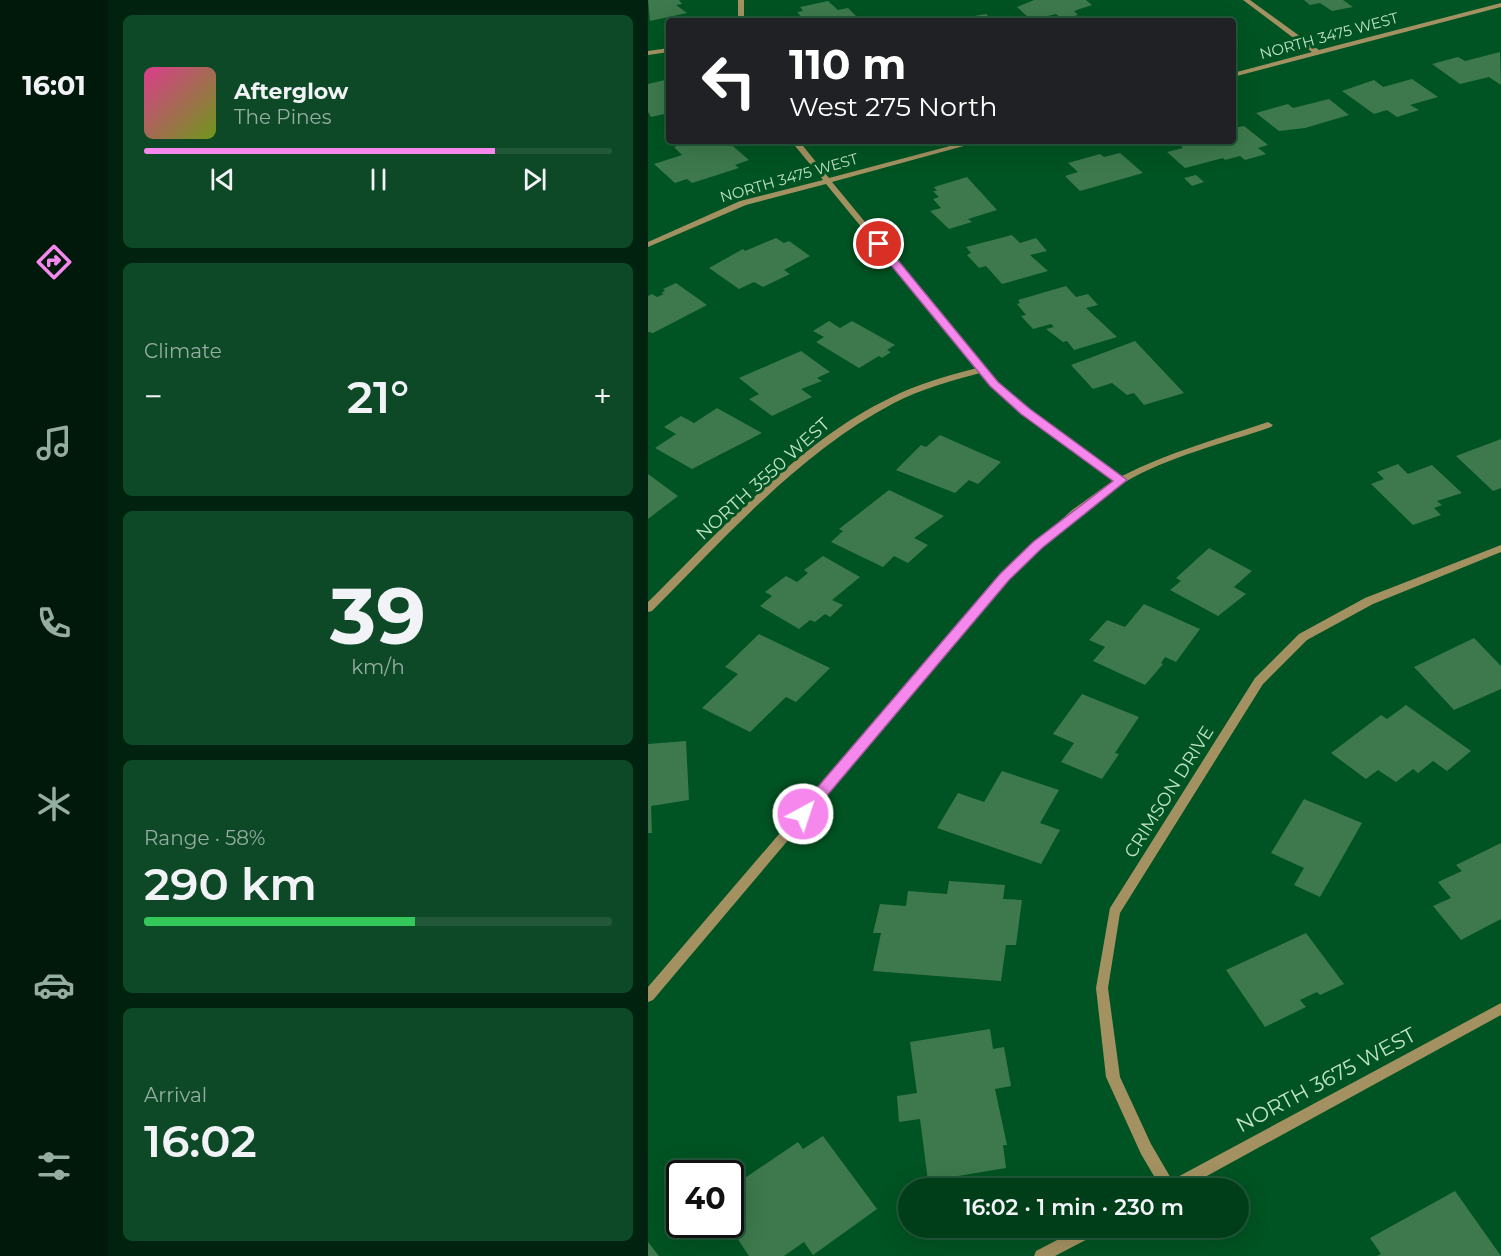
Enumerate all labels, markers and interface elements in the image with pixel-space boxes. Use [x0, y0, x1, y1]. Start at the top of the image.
street label: NORTH 3475 WEST [1257, 8, 1401, 63]
text: 110 m [789, 38, 906, 90]
icon: left [690, 42, 768, 120]
text: 16:01 [22, 69, 86, 102]
text: Afterglow [234, 78, 348, 105]
text: West 275 North [789, 90, 997, 123]
text: The Pines [234, 105, 331, 129]
street label: NORTH 3475 WEST [718, 149, 861, 206]
icon: previous [206, 163, 239, 196]
icon: pause [362, 163, 395, 196]
icon: next [518, 163, 551, 196]
pin [853, 218, 904, 269]
icon: arrive [862, 227, 895, 260]
icon: directions [33, 241, 75, 283]
text: Climate [144, 339, 222, 363]
text: 21° [347, 369, 409, 424]
text: − [144, 376, 163, 416]
text: + [593, 376, 612, 416]
street label: NORTH 3550 WEST [692, 413, 835, 545]
icon: music [33, 422, 75, 464]
text: 39 [330, 568, 426, 664]
icon: phone [33, 602, 75, 644]
text: km/h [351, 655, 405, 679]
street label: CRIMSON DRIVE [1120, 722, 1218, 862]
position arrow [771, 782, 835, 846]
icon: climate [33, 783, 75, 825]
text: Range · 58% [144, 826, 265, 850]
text: 290 km [144, 856, 317, 911]
icon: car [33, 964, 75, 1006]
street label: NORTH 3675 WEST [1232, 1022, 1420, 1138]
text: Arrival [144, 1083, 207, 1107]
text: 16:02 [144, 1113, 257, 1168]
icon: filters [33, 1145, 75, 1187]
speed limit sign: 40 [666, 1160, 744, 1238]
text: 16:02 · 1 min · 230 m [963, 1194, 1184, 1221]

